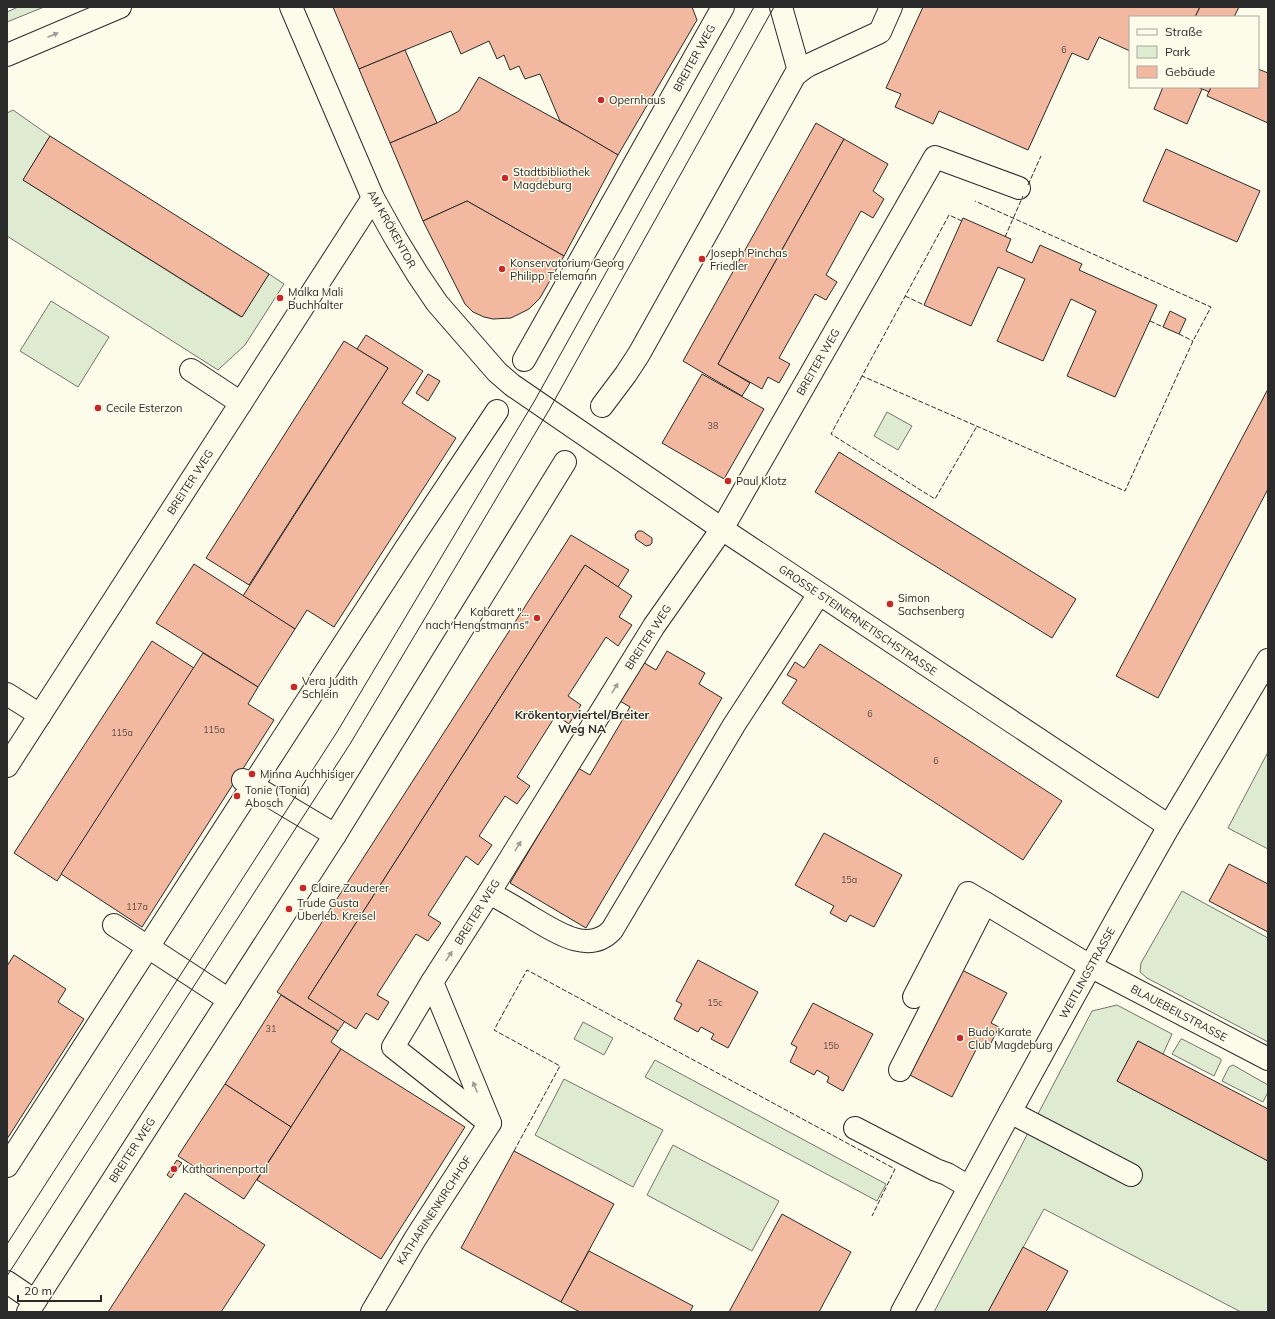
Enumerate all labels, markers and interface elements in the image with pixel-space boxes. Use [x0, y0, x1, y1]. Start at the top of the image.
legend [1129, 16, 1259, 88]
street label: BREITER WEG [670, 22, 718, 94]
text: Straße [1165, 24, 1202, 39]
one-way arrow [47, 32, 59, 38]
house number: 6 [1061, 44, 1067, 55]
text: Park [1165, 44, 1191, 59]
text: Gebäude [1165, 64, 1215, 79]
place label: Opernhaus [609, 93, 665, 107]
marker: Opernhaus [596, 95, 606, 105]
place label: Stadtbibliothek Magdeburg [513, 165, 590, 192]
marker: Stadtbibliothek Magdeburg [500, 173, 510, 183]
street label: AM KRÖKENTOR [365, 187, 419, 271]
place label: Joseph Pinchas Friedler [710, 246, 787, 273]
marker: Joseph Pinchas Friedler [697, 254, 707, 264]
place label: Konservatorium Georg Philipp Telemann [510, 256, 624, 283]
marker: Konservatorium Georg Philipp Telemann [497, 264, 507, 274]
place label: Malka Mali Buchhalter [288, 285, 343, 312]
marker: Malka Mali Buchhalter [275, 293, 285, 303]
street label: BREITER WEG [793, 326, 843, 398]
place label: Cecile Esterzon [106, 401, 183, 415]
marker: Cecile Esterzon [93, 403, 103, 413]
house number: 38 [708, 420, 718, 431]
street label: BREITER WEG [164, 447, 216, 517]
place label: Paul Klotz [736, 474, 787, 488]
marker: Paul Klotz [723, 476, 733, 486]
street label: GROSSE STEINERNETISCHSTRASSE [776, 562, 940, 678]
place label: Simon Sachsenberg [898, 591, 964, 618]
marker: Simon Sachsenberg [885, 599, 895, 609]
street label: BREITER WEG [622, 602, 674, 672]
place label: Kabarett "... nach Hengstmanns" [426, 605, 529, 632]
marker: Kabarett "... nach Hengstmanns" [532, 613, 542, 623]
place label: Vera Judith Schlein [302, 674, 358, 701]
marker: Vera Judith Schlein [289, 682, 299, 692]
one-way arrow [612, 682, 619, 694]
district label: Krökentorviertel/Breiter Weg NA [515, 707, 649, 736]
house number: 6 [867, 708, 873, 719]
house number: 115a [203, 724, 225, 735]
house number: 115a [111, 727, 133, 738]
house number: 6 [933, 755, 939, 766]
place label: Minna Auchhisiger [260, 767, 355, 781]
marker: Minna Auchhisiger [247, 769, 257, 779]
place label: Tonie (Tonia) Abosch [245, 783, 310, 810]
marker: Tonie (Tonia) Abosch [232, 791, 242, 801]
one-way arrow [514, 840, 521, 852]
house number: 15a [841, 874, 857, 885]
street label: BREITER WEG [451, 877, 503, 947]
place label: Claire Zauderer [311, 881, 389, 895]
marker: Claire Zauderer [298, 883, 308, 893]
place label: Trude Gusta Überleb. Kreisel [297, 896, 376, 923]
house number: 117a [126, 901, 148, 912]
marker: Trude Gusta Überleb. Kreisel [284, 904, 294, 914]
street label: WEITLINGSTRASSE [1056, 925, 1118, 1021]
one-way arrow [445, 951, 453, 962]
street label: BLAUEBEILSTRASSE [1128, 982, 1230, 1044]
house number: 15c [707, 997, 723, 1008]
house number: 31 [266, 1023, 276, 1034]
place label: Budo Karate Club Magdeburg [968, 1025, 1053, 1052]
marker: Budo Karate Club Magdeburg [955, 1033, 965, 1043]
house number: 15b [823, 1040, 839, 1051]
one-way arrow [472, 1082, 478, 1093]
street label: BREITER WEG [106, 1115, 158, 1185]
street label: KATHARINENKIRCHHOF [394, 1153, 474, 1267]
place label: Katharinenportal [182, 1162, 268, 1176]
marker: Katharinenportal [169, 1164, 179, 1174]
scale bar [18, 1277, 101, 1303]
text: 20 m [24, 1283, 52, 1298]

